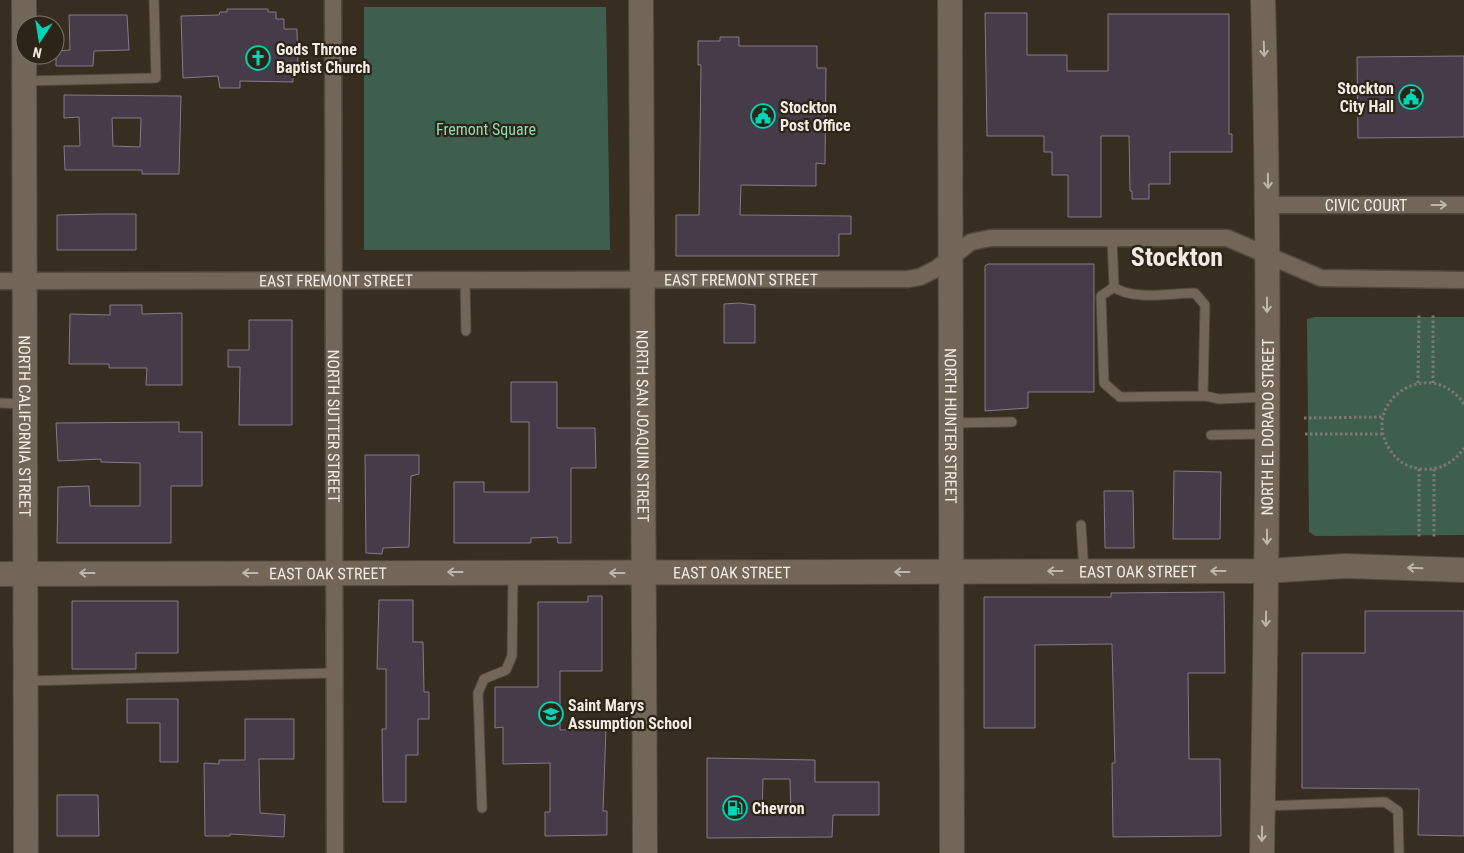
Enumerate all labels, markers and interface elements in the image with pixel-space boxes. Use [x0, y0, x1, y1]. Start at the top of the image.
north arrow [15, 15, 65, 65]
place label: Gods Throne Baptist Church [276, 40, 371, 77]
one-way arrow [1260, 40, 1269, 56]
text: N [31, 44, 43, 61]
church icon: Gods Throne Baptist Church [245, 45, 271, 71]
place label: Stockton City Hall [1337, 79, 1394, 116]
public building icon: Stockton City Hall [1398, 84, 1424, 110]
place label: Stockton Post Office [780, 98, 851, 135]
public building icon: Stockton Post Office [750, 103, 776, 129]
park label: Fremont Square [436, 120, 536, 139]
one-way arrow [1263, 172, 1273, 188]
street label: CIVIC COURT [1325, 196, 1407, 215]
one-way arrow [1431, 200, 1447, 210]
district label: Stockton [1131, 242, 1223, 272]
street label: EAST FREMONT STREET [664, 270, 818, 289]
street label: EAST FREMONT STREET [259, 271, 413, 290]
one-way arrow [1262, 296, 1272, 312]
street label: NORTH SAN JOAQUIN STREET [633, 330, 653, 522]
street label: NORTH CALIFORNIA STREET [15, 335, 35, 517]
street label: NORTH EL DORADO STREET [1257, 339, 1277, 516]
street label: NORTH HUNTER STREET [941, 348, 961, 504]
street label: NORTH SUTTER STREET [324, 349, 344, 503]
one-way arrow [1262, 528, 1272, 545]
street label: EAST OAK STREET [1079, 562, 1197, 581]
street label: EAST OAK STREET [673, 563, 791, 582]
street label: EAST OAK STREET [269, 564, 387, 583]
one-way arrow [1408, 564, 1424, 573]
one-way arrow [1048, 566, 1064, 576]
one-way arrow [1210, 566, 1226, 576]
one-way arrow [447, 567, 464, 577]
one-way arrow [895, 567, 911, 577]
one-way arrow [79, 568, 96, 578]
one-way arrow [242, 568, 258, 578]
one-way arrow [610, 568, 626, 578]
one-way arrow [1261, 611, 1271, 627]
place label: Saint Marys Assumption School [568, 696, 692, 733]
school or university icon: Saint Marys Assumption School [538, 701, 564, 727]
fuel station icon: Chevron [722, 795, 748, 821]
place label: Chevron [752, 799, 805, 818]
one-way arrow [1257, 826, 1267, 842]

